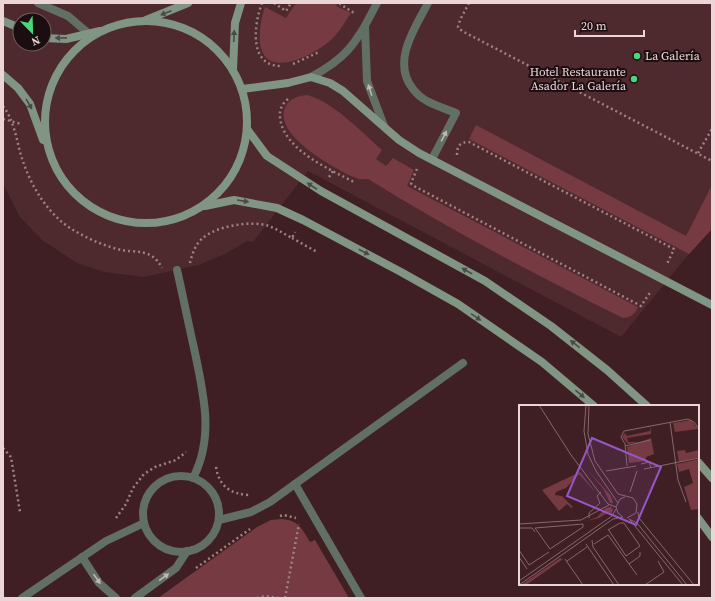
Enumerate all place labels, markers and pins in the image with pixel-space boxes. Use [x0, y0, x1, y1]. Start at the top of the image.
place label: La Galería [645, 48, 701, 64]
marker: La Galería [632, 51, 642, 61]
place label: Hotel Restaurante Asador La Galería [530, 64, 627, 94]
marker: Hotel Restaurante Asador La Galería [629, 74, 639, 84]

